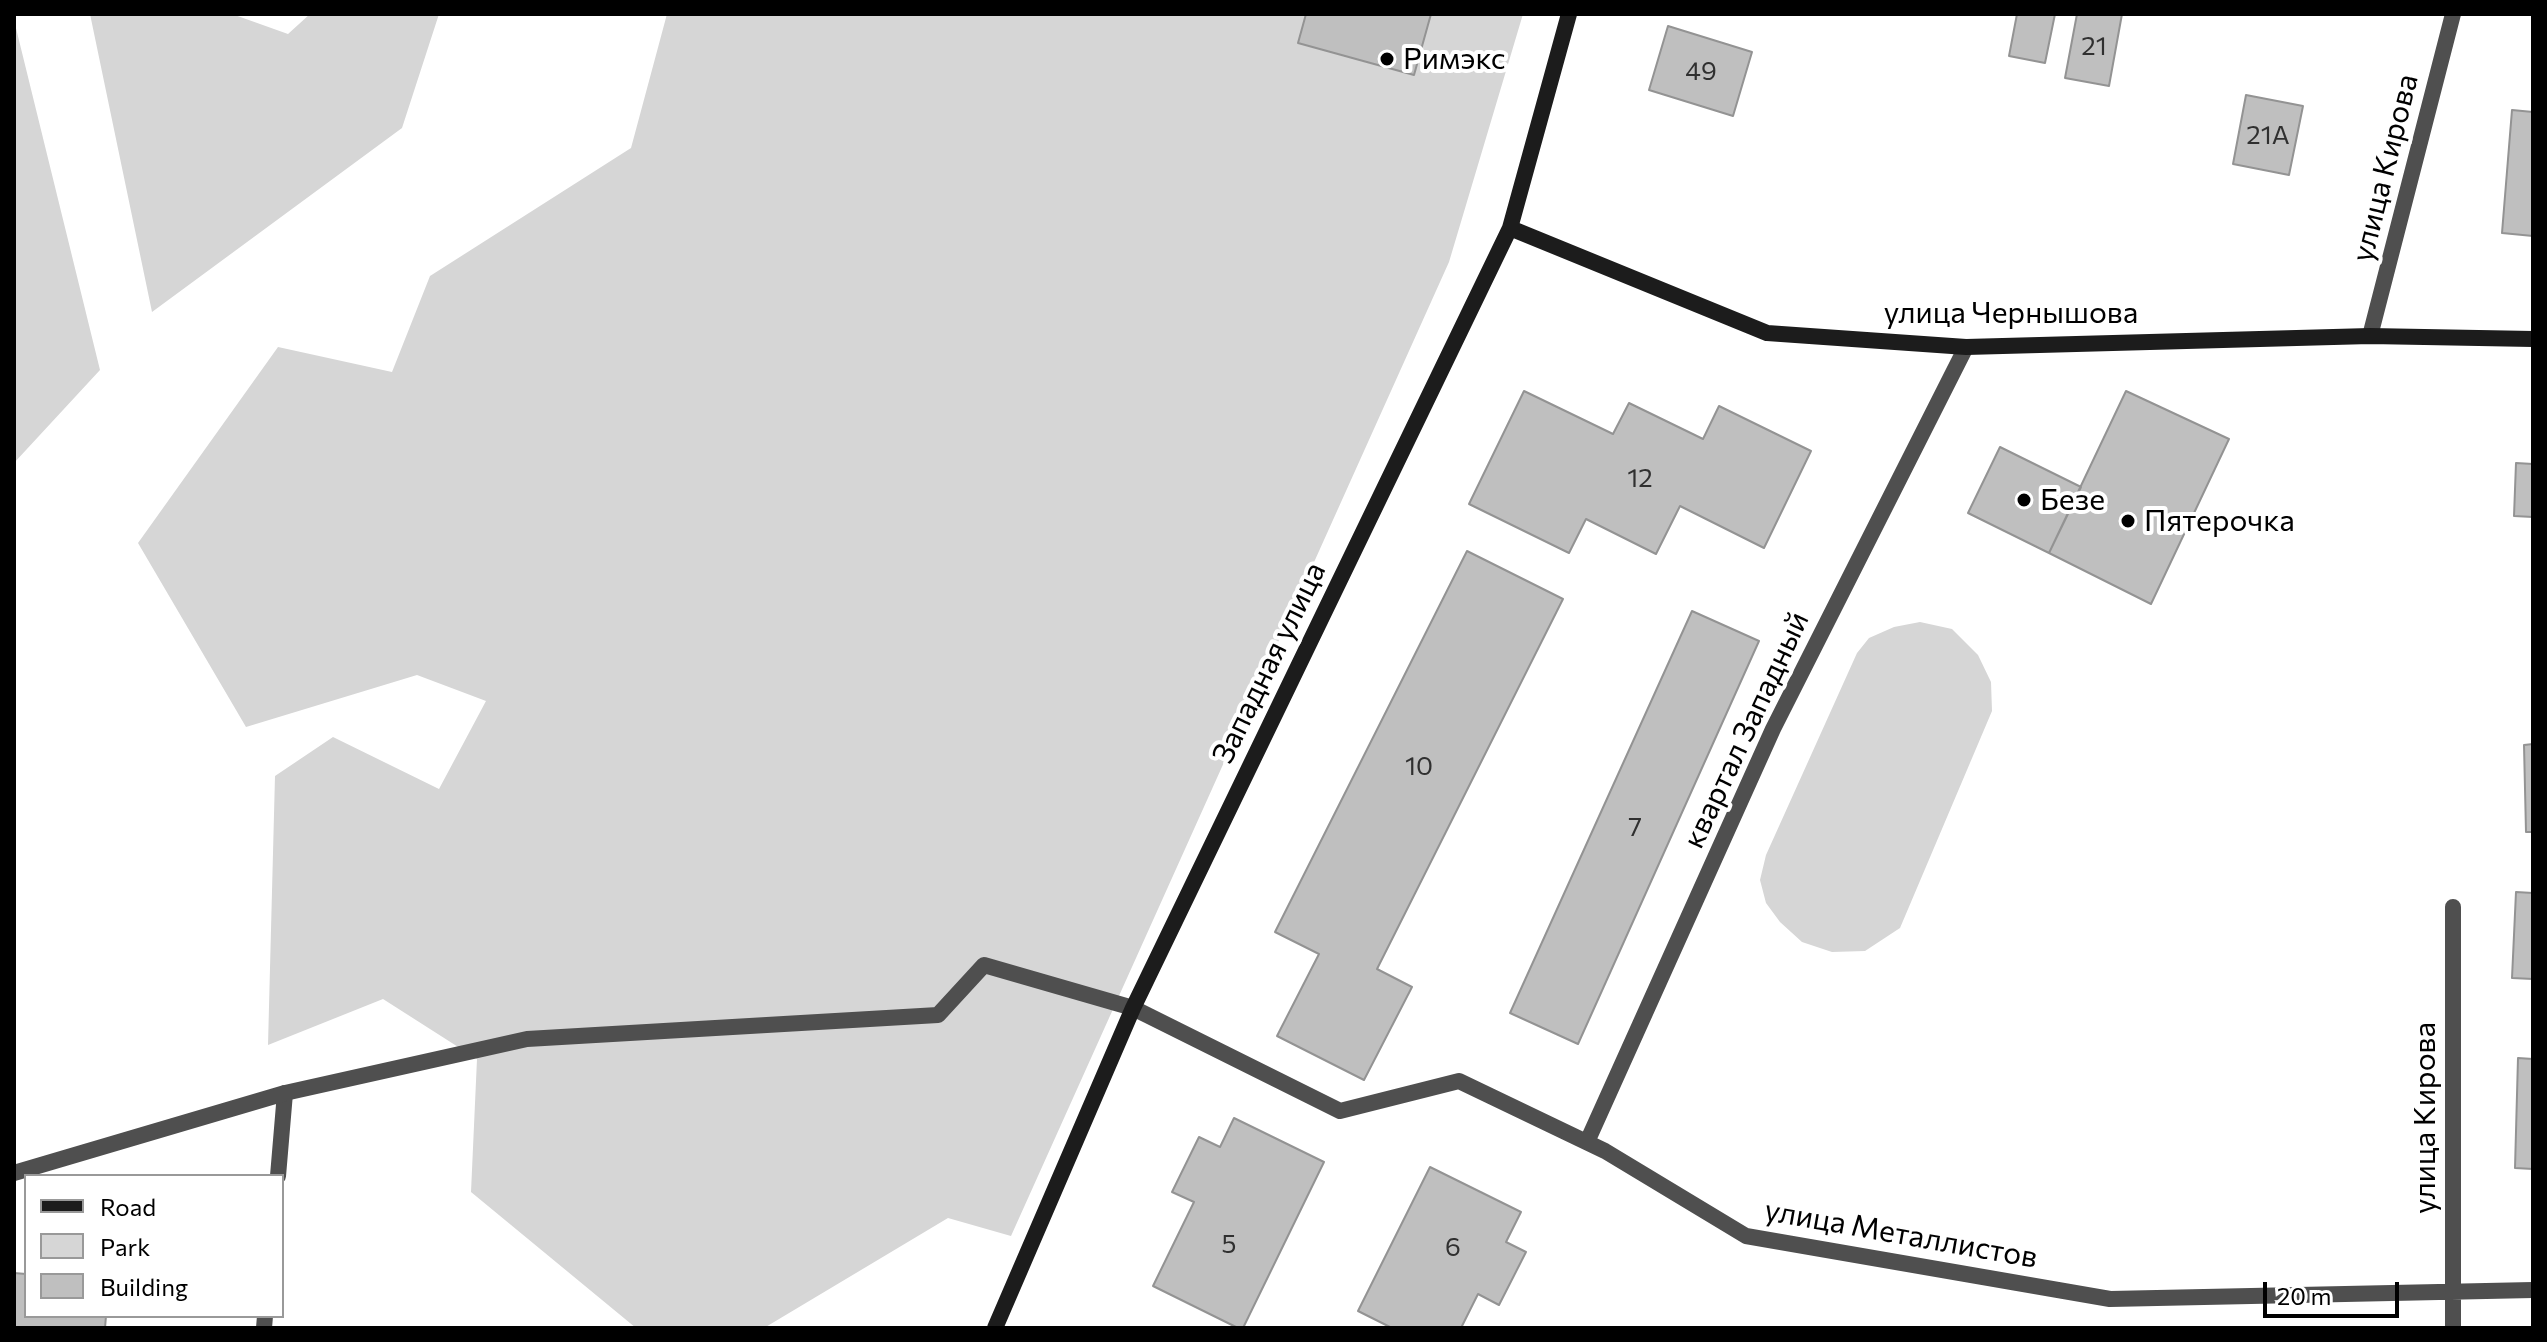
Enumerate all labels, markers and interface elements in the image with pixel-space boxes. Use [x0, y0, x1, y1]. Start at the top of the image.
house number: 21 [2081, 30, 2107, 62]
place label: Римэкс [1403, 41, 1506, 77]
marker: Римэкс [1378, 50, 1396, 68]
house number: 49 [1685, 55, 1717, 87]
street label: улица Кирова [2344, 70, 2426, 266]
house number: 21А [2246, 119, 2290, 151]
street label: улица Чернышова [1884, 295, 2138, 331]
house number: 12 [1627, 462, 1653, 494]
place label: Безе [2040, 482, 2105, 518]
marker: Безе [2015, 491, 2033, 509]
place label: Пятерочка [2144, 503, 2295, 539]
marker: Пятерочка [2119, 512, 2137, 530]
street label: Западная улица [1205, 557, 1333, 769]
street label: квартал Западный [1675, 606, 1817, 854]
house number: 10 [1405, 750, 1433, 782]
house number: 7 [1628, 811, 1642, 843]
street label: улица Кирова [2407, 1022, 2443, 1214]
legend [24, 1174, 284, 1318]
text: Road [100, 1192, 156, 1221]
street label: улица Металлистов [1762, 1192, 2040, 1276]
house number: 5 [1222, 1228, 1236, 1260]
house number: 6 [1445, 1231, 1461, 1263]
text: Park [100, 1232, 150, 1261]
scale bar [2267, 1266, 2403, 1316]
text: Building [100, 1272, 188, 1301]
text: 20 m [2277, 1281, 2331, 1310]

